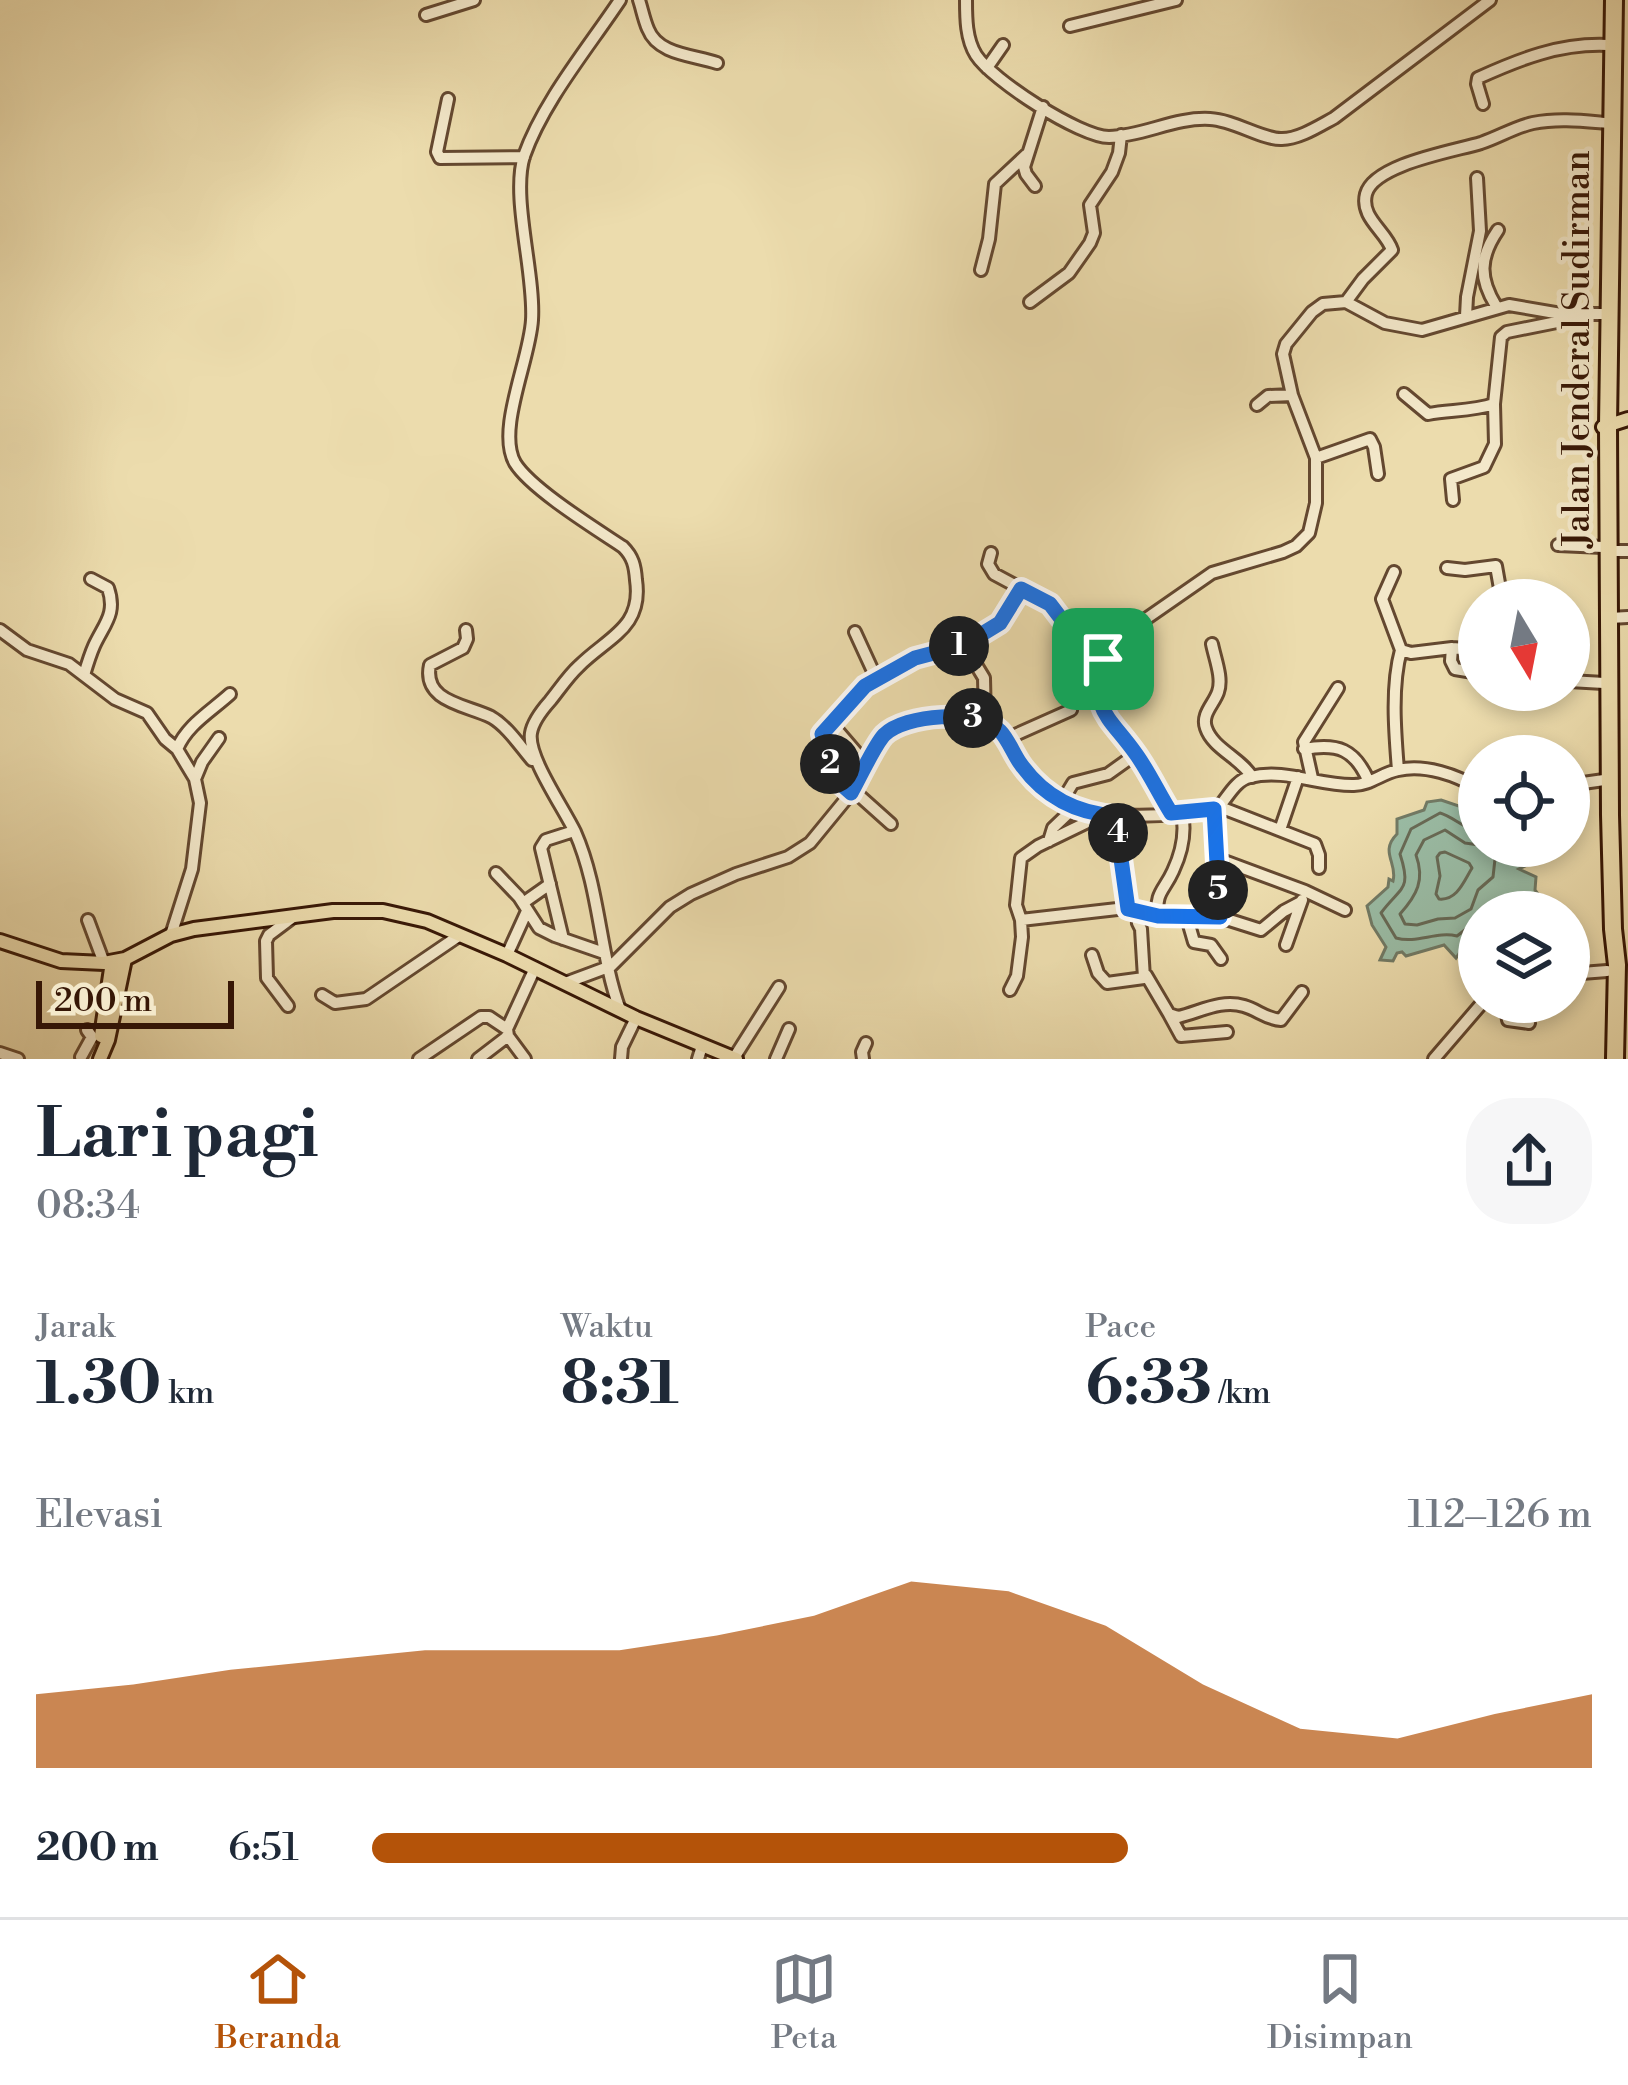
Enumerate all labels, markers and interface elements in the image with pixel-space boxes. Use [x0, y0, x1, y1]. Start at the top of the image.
street label: Jalan Jenderal Sudirman [1556, 150, 1601, 550]
north arrow [1458, 579, 1590, 711]
map controls [1458, 579, 1590, 1023]
pin [1052, 608, 1154, 710]
pin: 1 [929, 616, 989, 676]
text: 1 [951, 625, 967, 666]
icon: arrive [1070, 626, 1136, 692]
pin: 3 [943, 688, 1003, 748]
text: 3 [963, 697, 983, 738]
pin: 2 [800, 734, 860, 794]
button: locate [1458, 735, 1590, 867]
text: 2 [820, 743, 840, 784]
pin: 4 [1088, 803, 1148, 863]
text: 4 [1107, 812, 1129, 853]
pin: 5 [1188, 860, 1248, 920]
text: 5 [1208, 869, 1228, 910]
button: layers [1458, 891, 1590, 1023]
scale bar [36, 975, 234, 1028]
text: 200 m [54, 981, 152, 1022]
text: Lari pagi [36, 1095, 319, 1178]
button: share [1466, 1098, 1592, 1224]
text: 08:34 [36, 1182, 140, 1231]
text: Jarak [36, 1307, 115, 1348]
text: Waktu [561, 1307, 653, 1348]
text: Pace [1085, 1307, 1156, 1348]
text: 1.30 [36, 1348, 161, 1423]
text: 8:31 [561, 1348, 679, 1423]
text: 6:33 [1085, 1348, 1212, 1423]
text: km [161, 1373, 214, 1414]
text: /km [1212, 1373, 1271, 1414]
text: Elevasi [36, 1491, 163, 1540]
text: 112–126 m [1407, 1491, 1592, 1540]
text: 200 m [36, 1824, 159, 1873]
text: 6:51 [228, 1824, 299, 1873]
tab: Beranda [215, 1946, 341, 2059]
tab: Peta [771, 1946, 837, 2059]
tab: Disimpan [1267, 1946, 1413, 2059]

